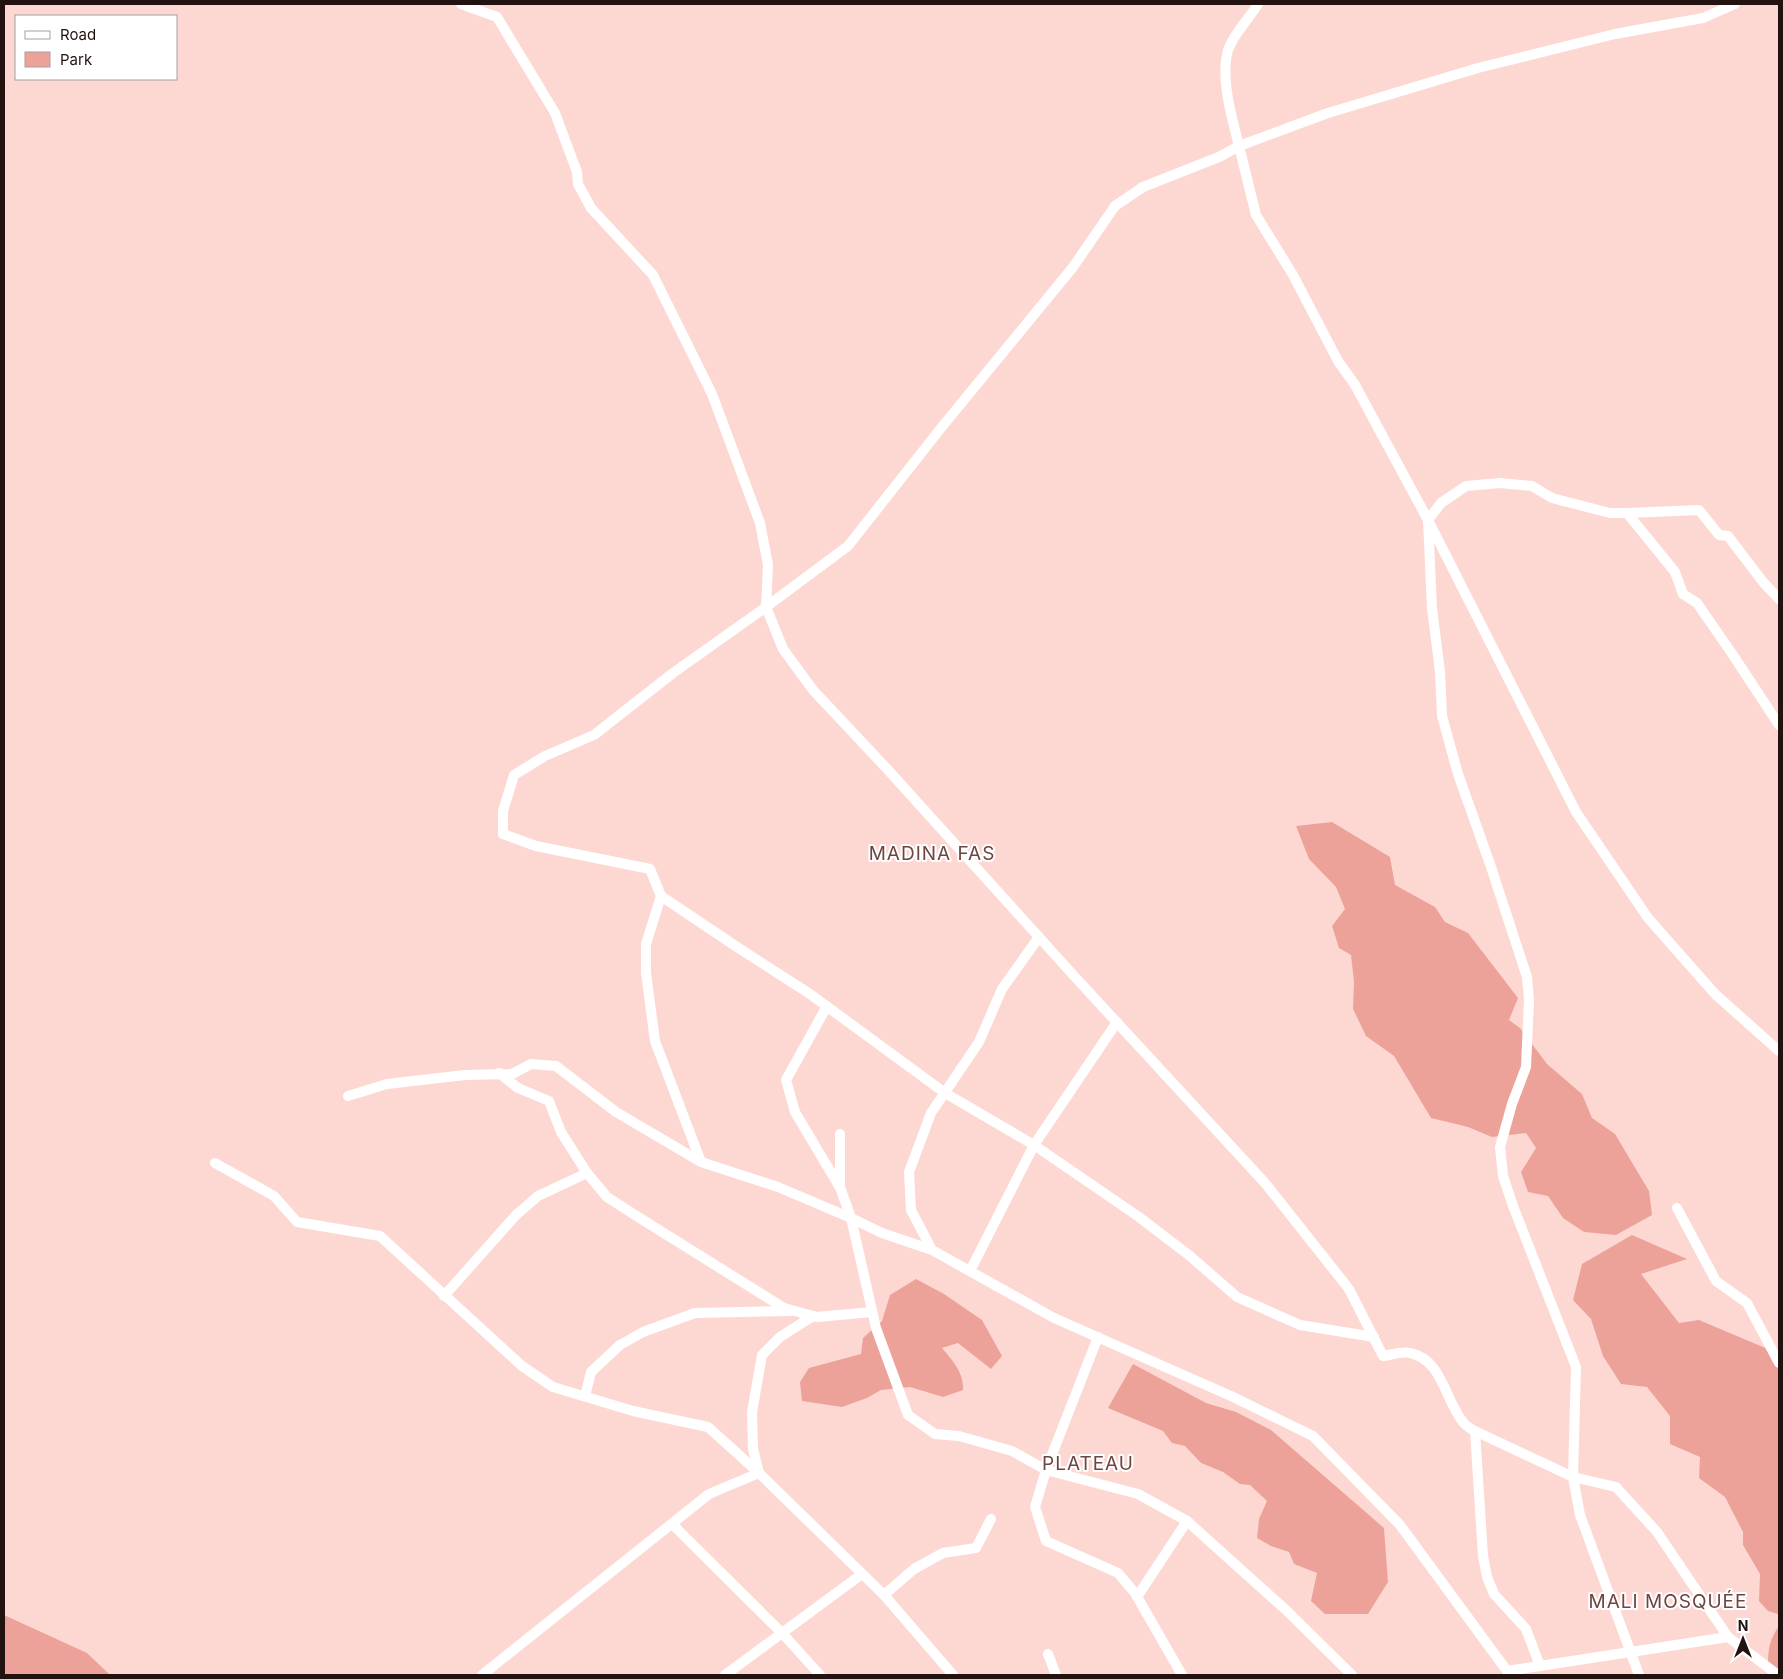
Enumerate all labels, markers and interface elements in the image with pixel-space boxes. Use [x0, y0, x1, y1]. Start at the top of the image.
legend [15, 15, 178, 80]
text: Road [60, 25, 96, 44]
text: Park [60, 50, 93, 69]
district label: MADINA FAS [869, 842, 995, 865]
district label: PLATEAU [1042, 1452, 1134, 1475]
district label: MALI MOSQUÉE [1589, 1589, 1747, 1613]
north arrow [1718, 1614, 1768, 1664]
text: N [1738, 1617, 1748, 1634]

